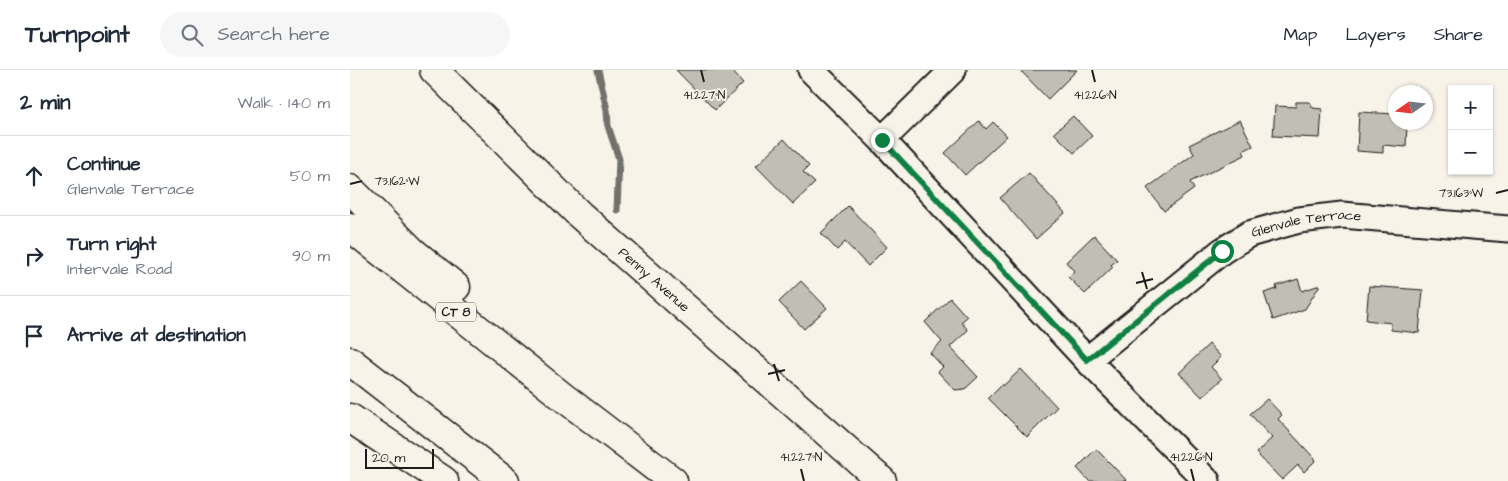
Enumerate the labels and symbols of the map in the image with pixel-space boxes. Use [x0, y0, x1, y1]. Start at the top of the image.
north arrow [1388, 85, 1433, 130]
text: 41.227°N [683, 87, 726, 104]
text: 41.226°N [1074, 87, 1117, 104]
route end [871, 129, 894, 152]
text: 73.162°W [374, 173, 420, 190]
text: 73.163°W [1439, 185, 1484, 202]
street label: Glenvale Terrace [1249, 205, 1362, 243]
route start [1211, 240, 1234, 263]
street label: Penny Avenue [614, 243, 694, 317]
road number: CT 8 [436, 302, 476, 322]
scale bar [365, 446, 434, 469]
text: 41.227°N [780, 449, 823, 466]
text: 41.226°N [1170, 449, 1213, 466]

